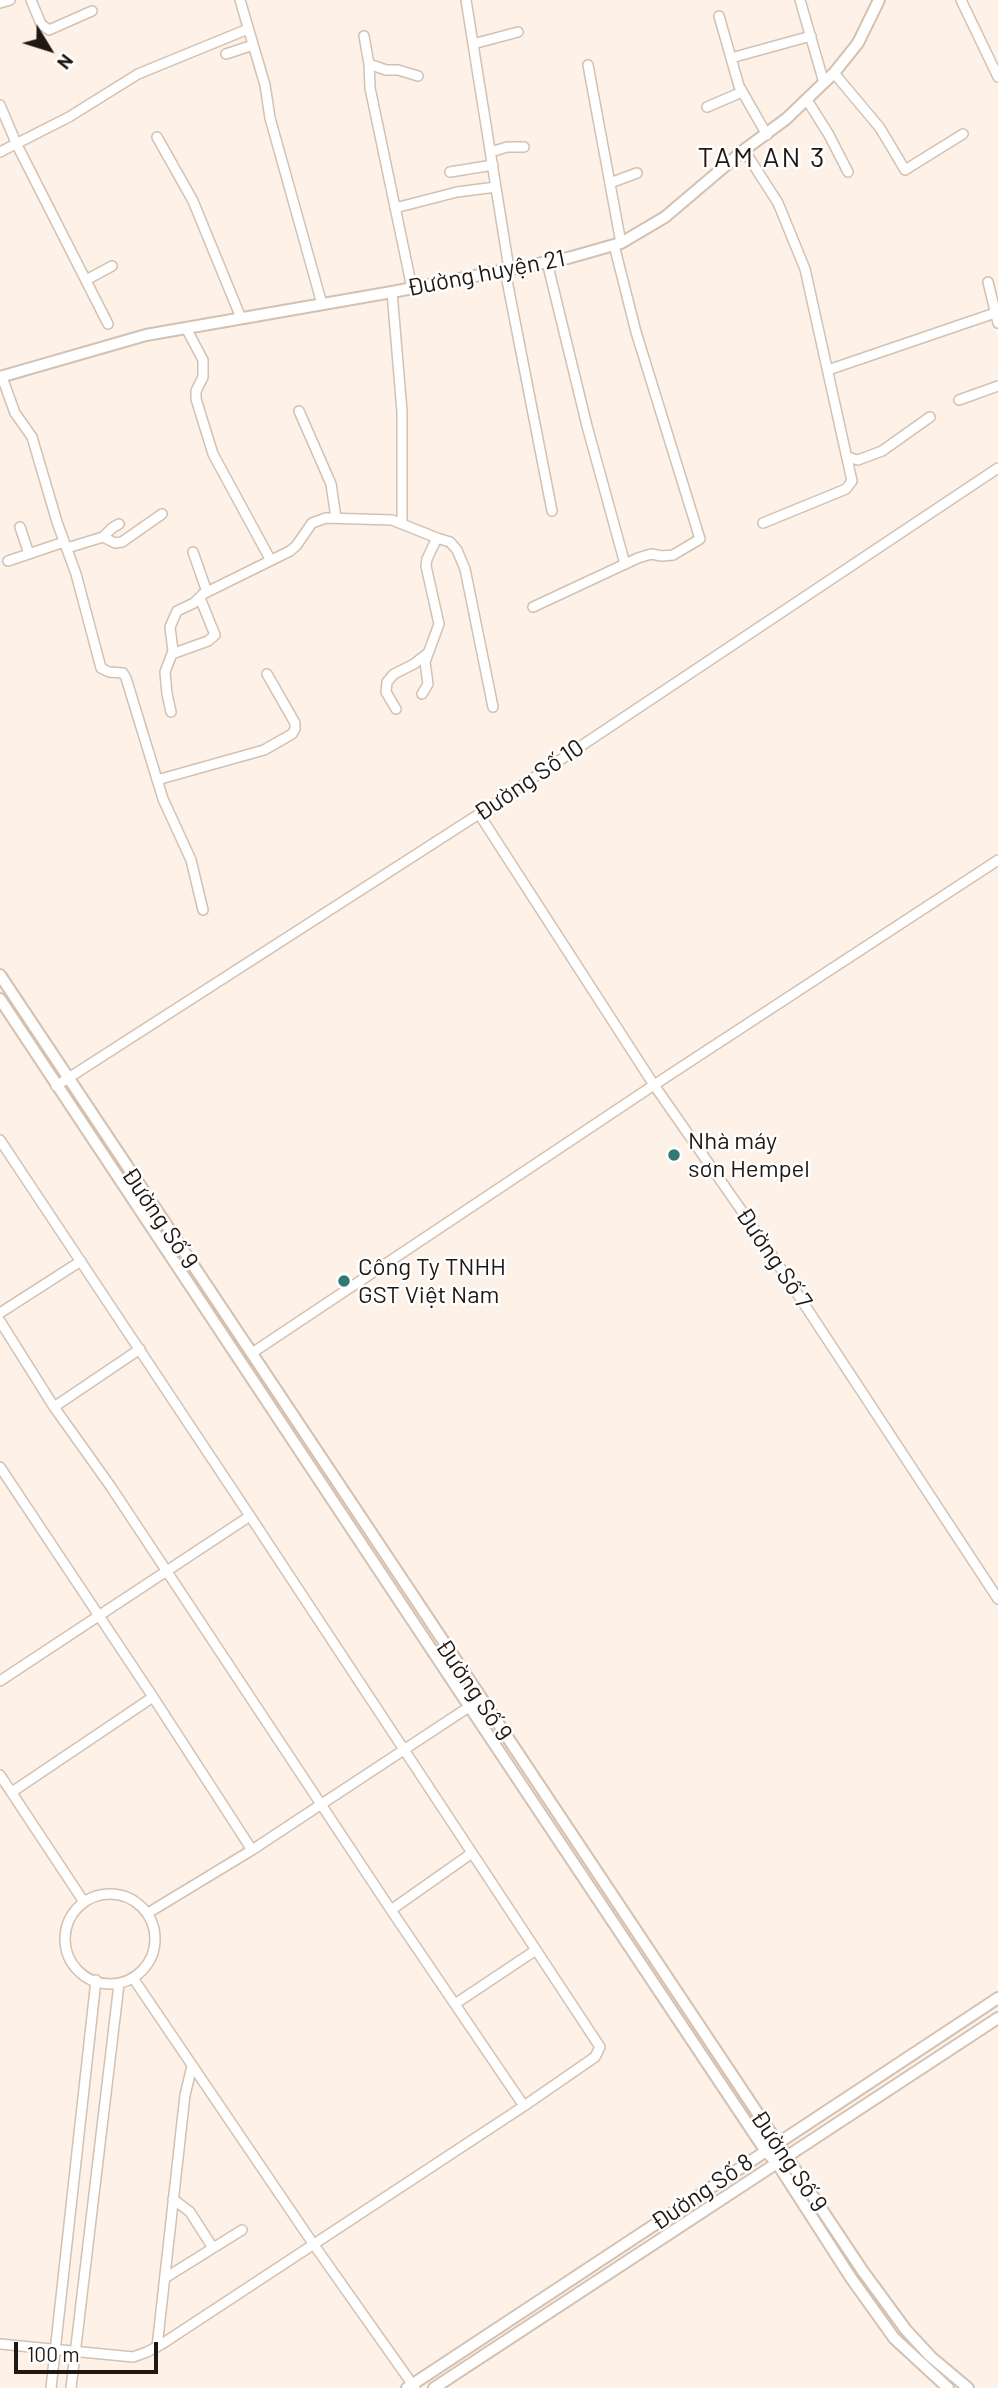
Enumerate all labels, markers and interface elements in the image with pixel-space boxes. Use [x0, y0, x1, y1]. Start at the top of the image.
north arrow [14, 14, 84, 84]
text: N [53, 50, 79, 74]
district label: TAM AN 3 [699, 141, 825, 175]
street label: Đường huyện 21 [405, 244, 567, 302]
street label: Đường Số 10 [469, 733, 589, 827]
place label: Nhà máy sơn Hempel [688, 1127, 810, 1183]
marker: Nhà máy sơn Hempel [666, 1147, 682, 1163]
street label: Đường Số 9 [115, 1162, 205, 1274]
street label: Đường Số 7 [730, 1202, 818, 1314]
place label: Công Ty TNHH GST Việt Nam [358, 1253, 506, 1309]
marker: Công Ty TNHH GST Việt Nam [336, 1273, 352, 1289]
street label: Đường Số 9 [429, 1634, 519, 1746]
street label: Đường Số 9 [744, 2105, 834, 2217]
street label: Đường Số 8 [646, 2147, 758, 2237]
scale bar [18, 2328, 161, 2372]
text: 100 m [27, 2341, 80, 2366]

